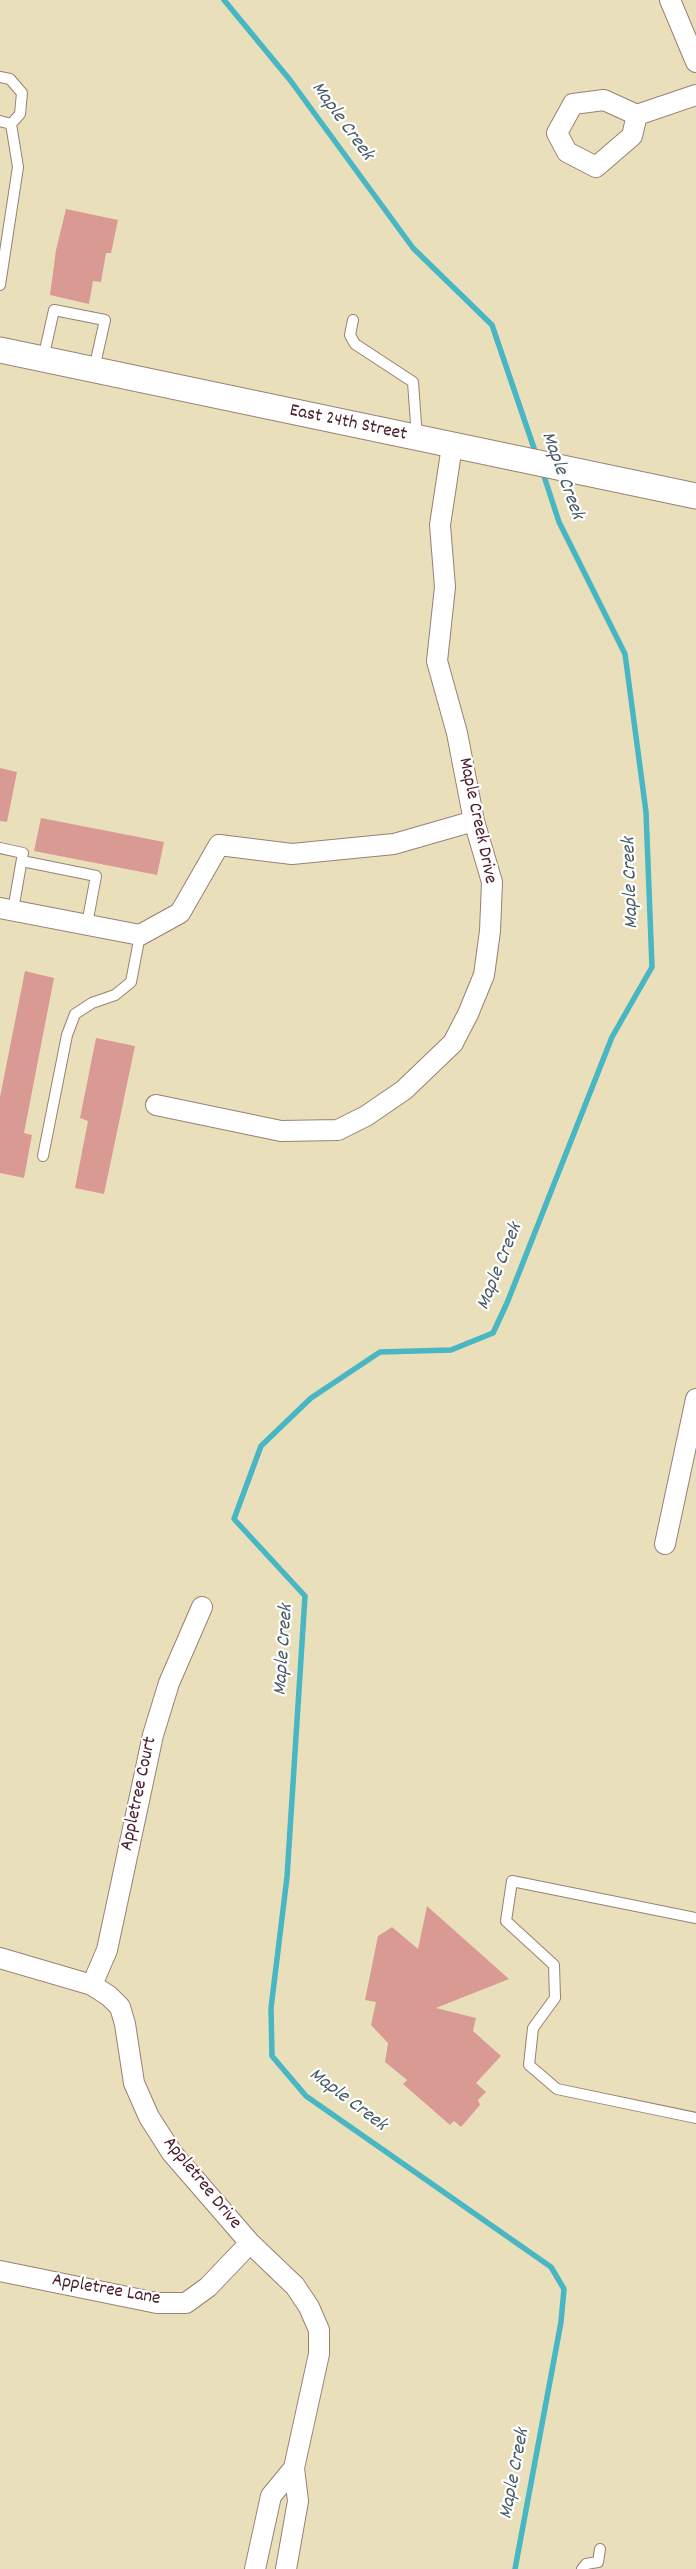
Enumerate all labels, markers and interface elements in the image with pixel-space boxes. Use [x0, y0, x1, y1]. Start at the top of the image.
water label: Maple Creek [304, 78, 378, 166]
street label: East 24th Street [287, 400, 409, 448]
water label: Maple Creek [534, 429, 588, 523]
street label: Maple Creek Drive [452, 756, 500, 886]
water label: Maple Creek [618, 837, 646, 929]
water label: Maple Creek [473, 1220, 529, 1314]
water label: Maple Creek [270, 1603, 300, 1697]
street label: Appletree Court [117, 1735, 163, 1853]
water label: Maple Creek [303, 2064, 391, 2138]
street label: Appletree Drive [157, 2133, 245, 2235]
street label: Appletree Lane [50, 2270, 162, 2312]
water label: Maple Creek [495, 2427, 537, 2521]

